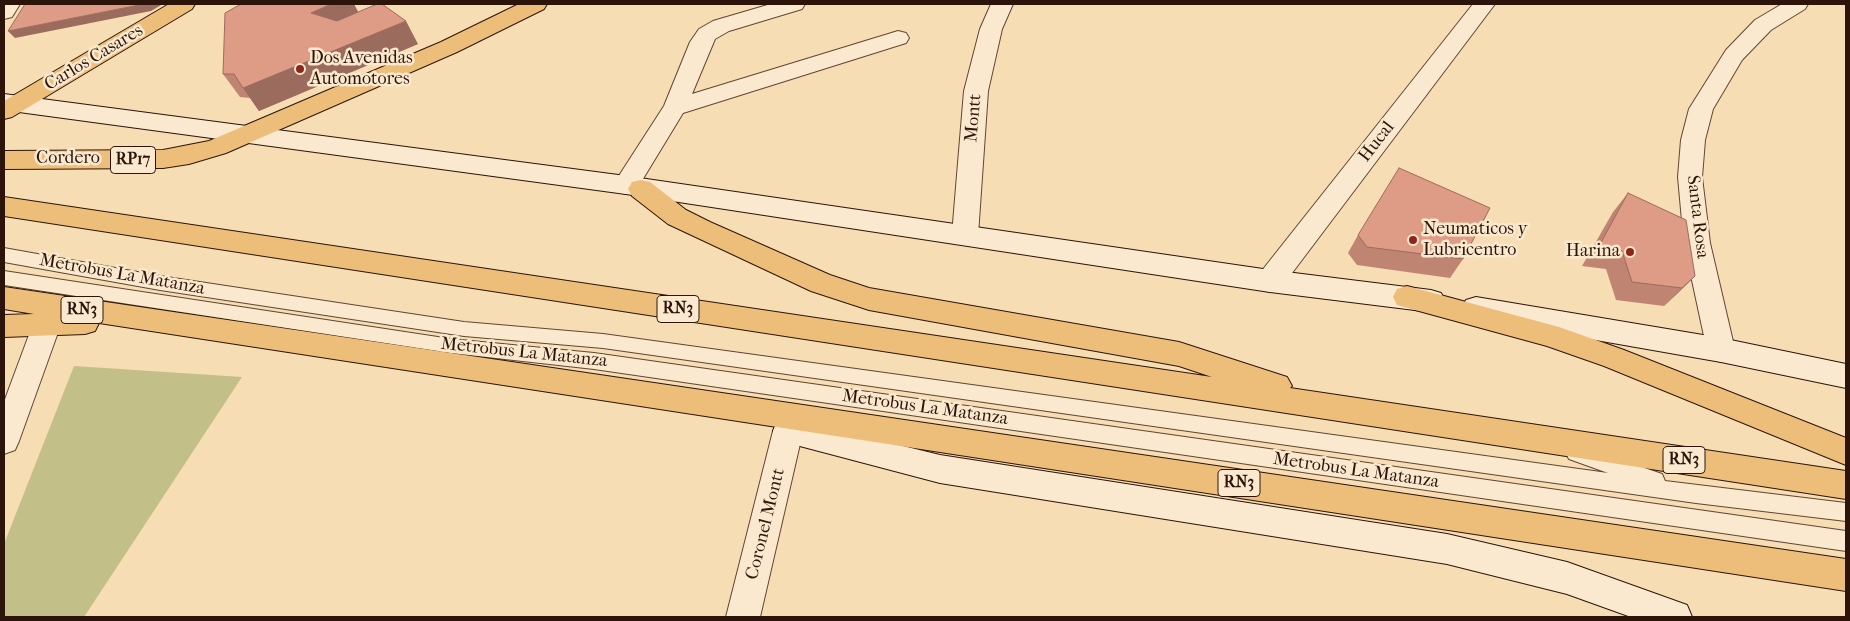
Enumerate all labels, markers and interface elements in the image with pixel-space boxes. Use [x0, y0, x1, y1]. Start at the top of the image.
street label: Carlos Casares [41, 20, 147, 96]
place label: Dos Avenidas Automotores [310, 48, 413, 90]
marker: Dos Avenidas Automotores [294, 63, 306, 75]
street label: Montt [961, 93, 987, 143]
street label: Hucal [1355, 117, 1399, 167]
road number: RP17 [110, 146, 156, 174]
street label: Cordero [36, 148, 100, 170]
street label: Santa Rosa [1681, 174, 1713, 260]
place label: Neumaticos y Lubricentro [1423, 219, 1527, 262]
marker: Neumaticos y Lubricentro [1407, 234, 1419, 246]
place label: Harina [1566, 241, 1620, 263]
marker: Harina [1624, 246, 1636, 258]
street label: Metrobus La Matanza [38, 250, 206, 300]
road number: RN3 [61, 296, 103, 324]
road number: RN3 [657, 296, 699, 322]
street label: Metrobus La Matanza [440, 334, 608, 372]
street label: Metrobus La Matanza [841, 386, 1009, 430]
road number: RN3 [1663, 446, 1705, 474]
street label: Metrobus La Matanza [1272, 449, 1440, 493]
street label: Coronel Montt [742, 466, 790, 582]
road number: RN3 [1218, 469, 1260, 496]

